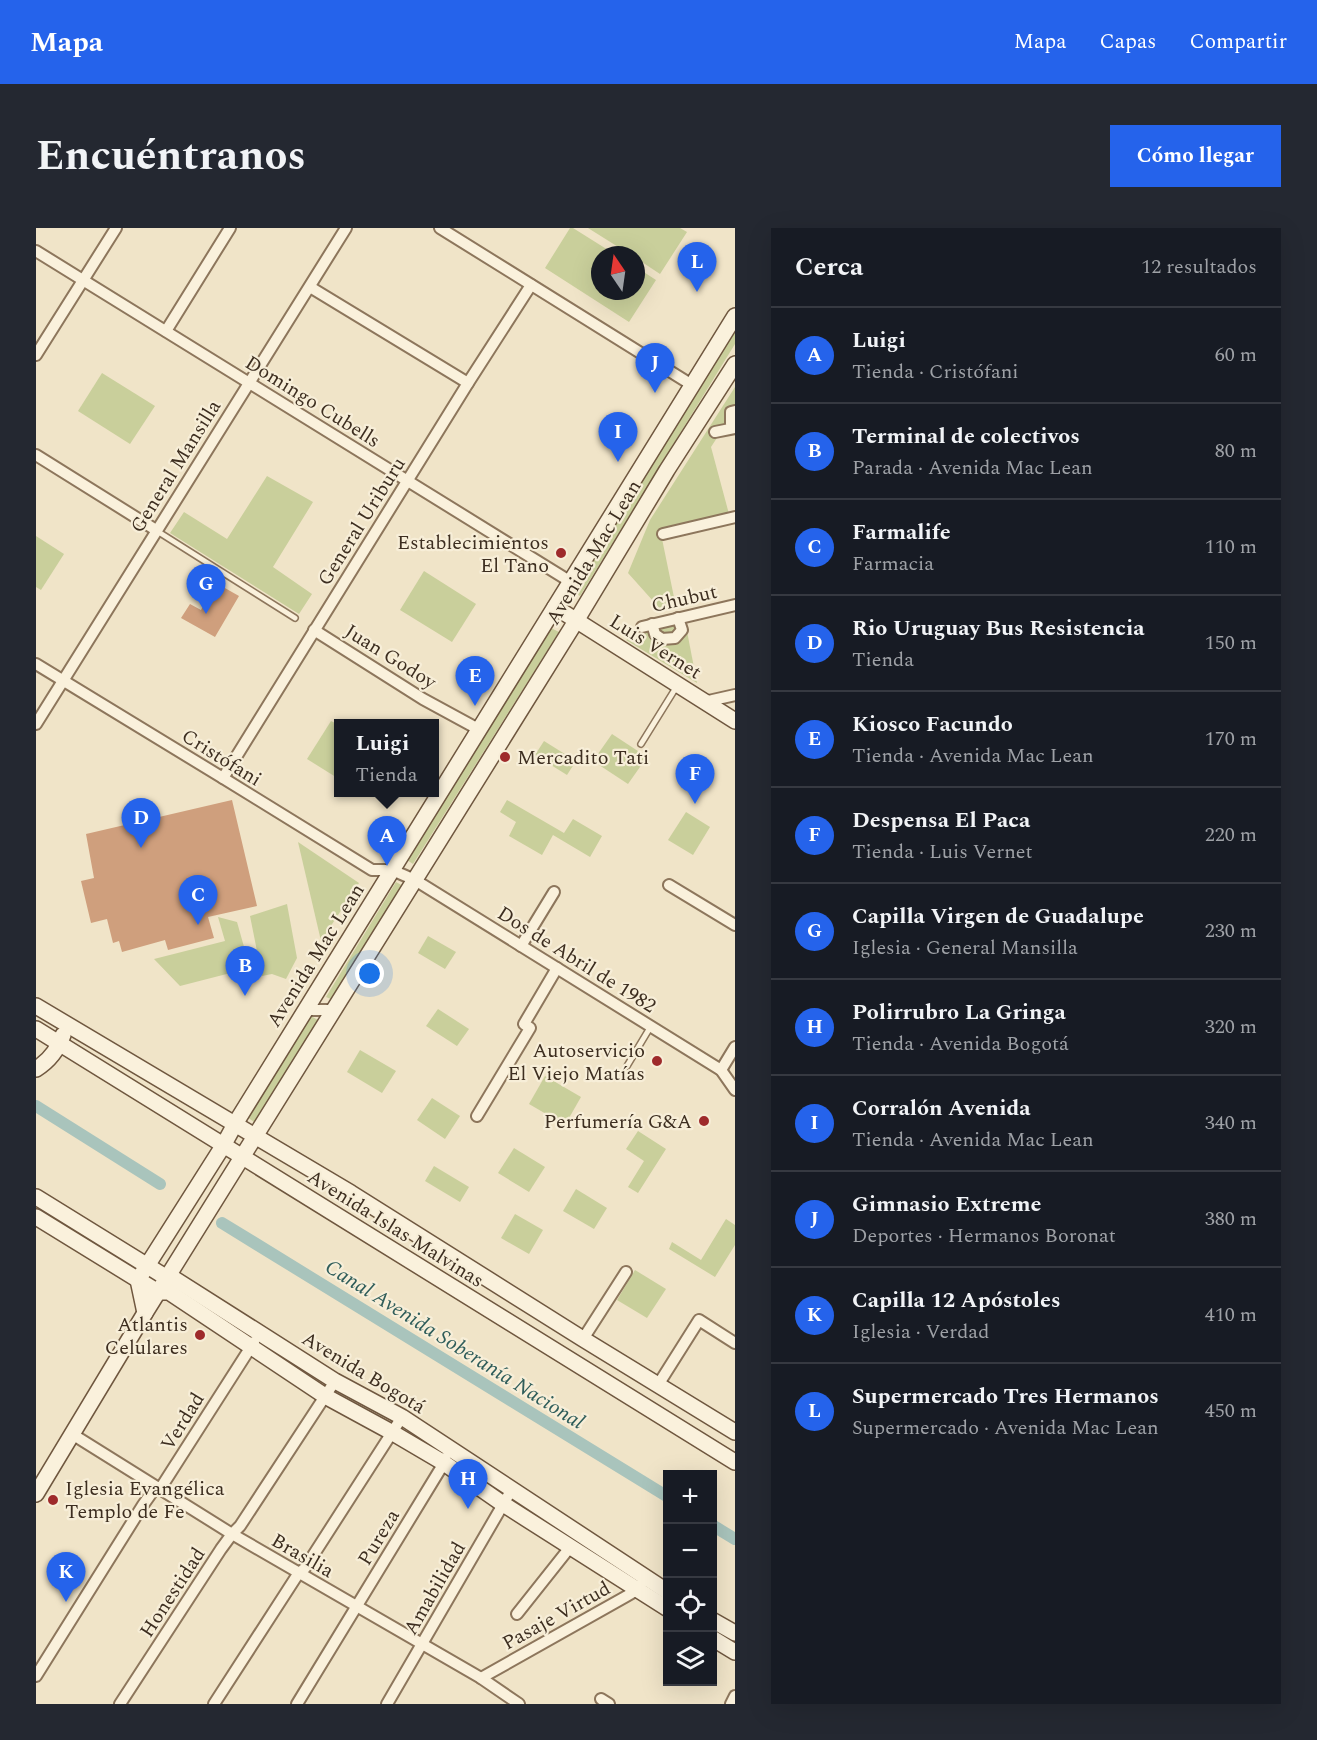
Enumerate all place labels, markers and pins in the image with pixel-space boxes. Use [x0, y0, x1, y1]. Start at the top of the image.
pin: L [678, 242, 716, 292]
pin: J [636, 344, 674, 393]
pin: I [598, 412, 638, 462]
place label: Establecimientos El Tano [397, 528, 549, 581]
marker: Establecimientos El Tano [554, 546, 568, 560]
pin: G [186, 564, 226, 614]
pin: E [456, 656, 494, 706]
place label: Mercadito Tati [517, 743, 649, 773]
marker: Mercadito Tati [498, 750, 512, 764]
pin: F [676, 754, 714, 804]
pin: D [122, 798, 160, 848]
pin: A [368, 816, 406, 866]
pin: C [178, 876, 218, 925]
pin: B [226, 946, 264, 996]
place label: Autoservicio El Viejo Matías [508, 1036, 645, 1089]
marker: Autoservicio El Viejo Matías [650, 1054, 664, 1068]
place label: Perfumería G&A [544, 1107, 692, 1137]
marker: Perfumería G&A [697, 1114, 711, 1128]
place label: Atlantis Celulares [105, 1310, 188, 1363]
marker: Atlantis Celulares [193, 1328, 207, 1342]
pin: H [448, 1460, 488, 1509]
place label: Iglesia Evangélica Templo de Fe [65, 1474, 225, 1527]
marker: Iglesia Evangélica Templo de Fe [46, 1493, 60, 1507]
pin: K [46, 1552, 86, 1602]

